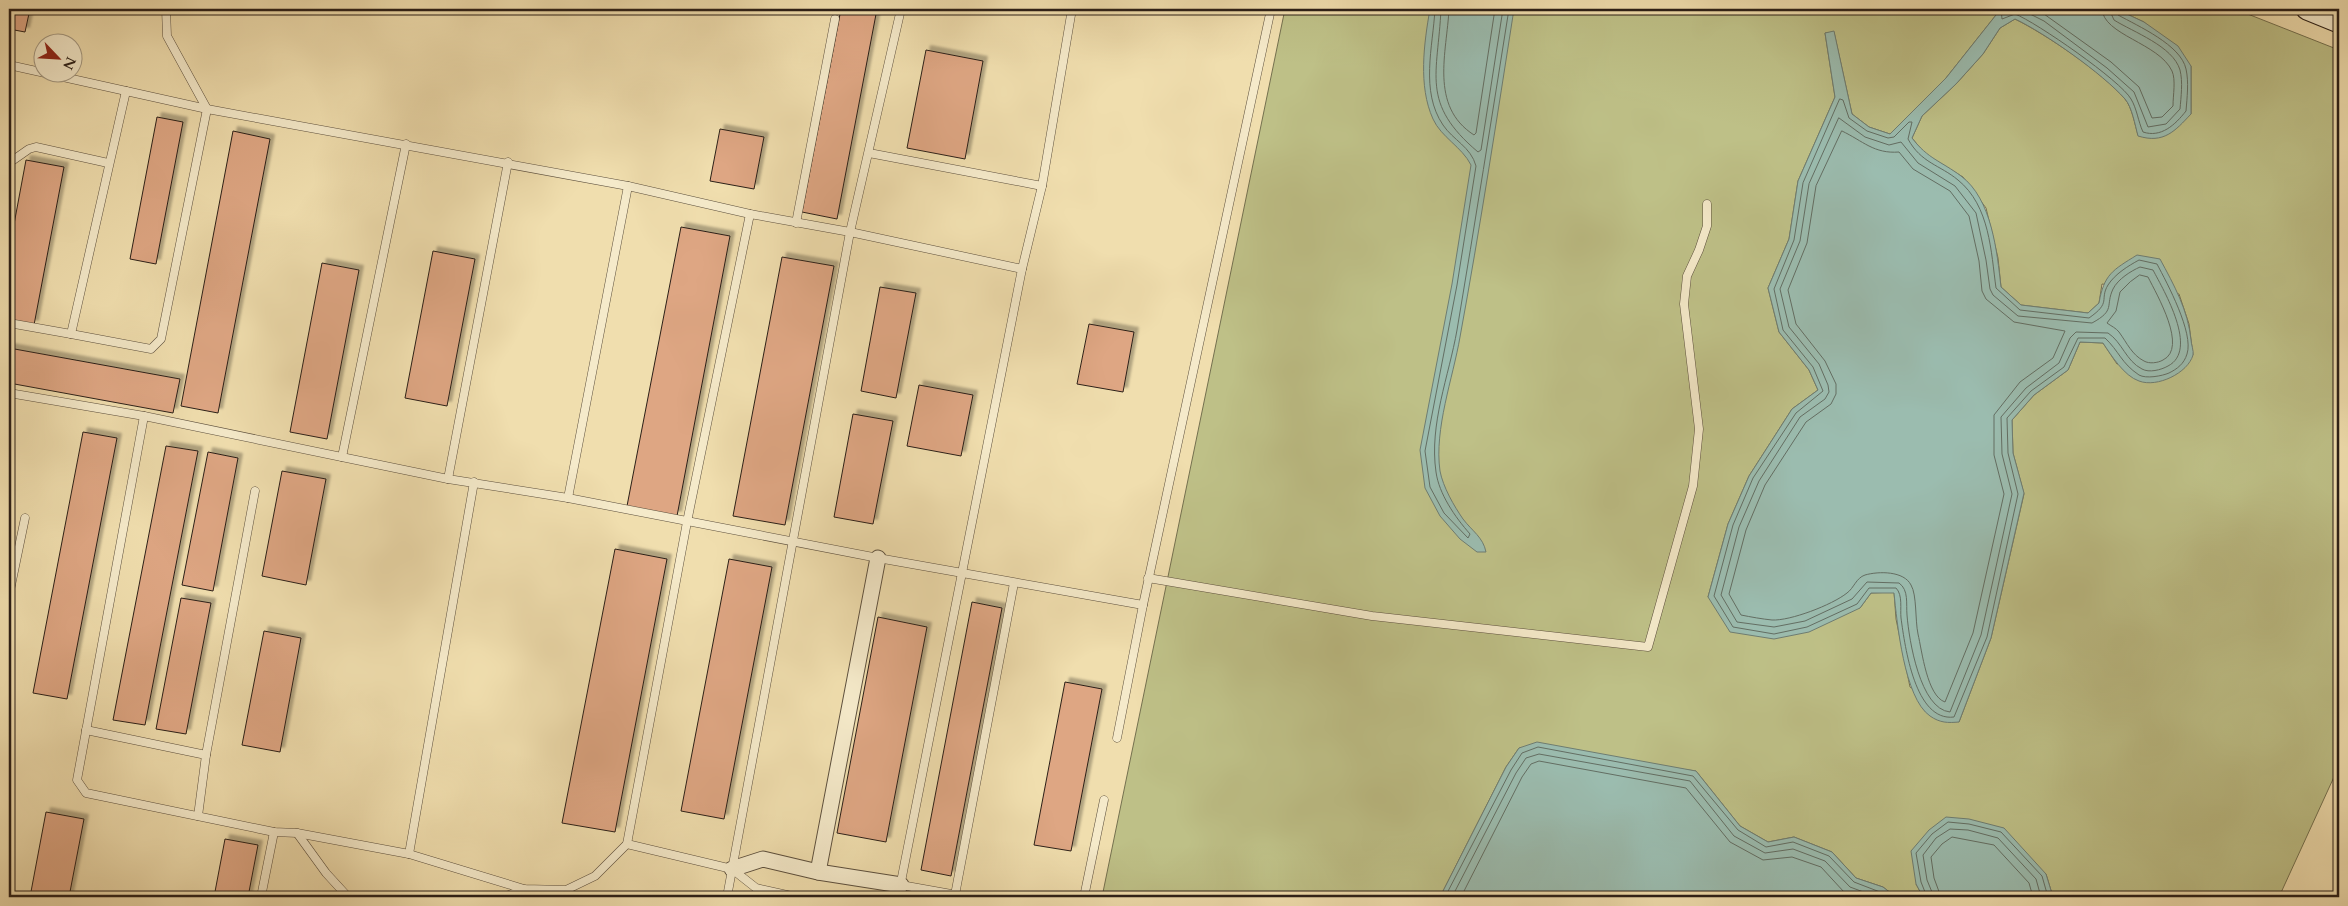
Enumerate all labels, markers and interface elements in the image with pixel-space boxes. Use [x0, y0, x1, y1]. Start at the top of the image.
north arrow [32, 32, 82, 82]
text: N [58, 54, 81, 73]

